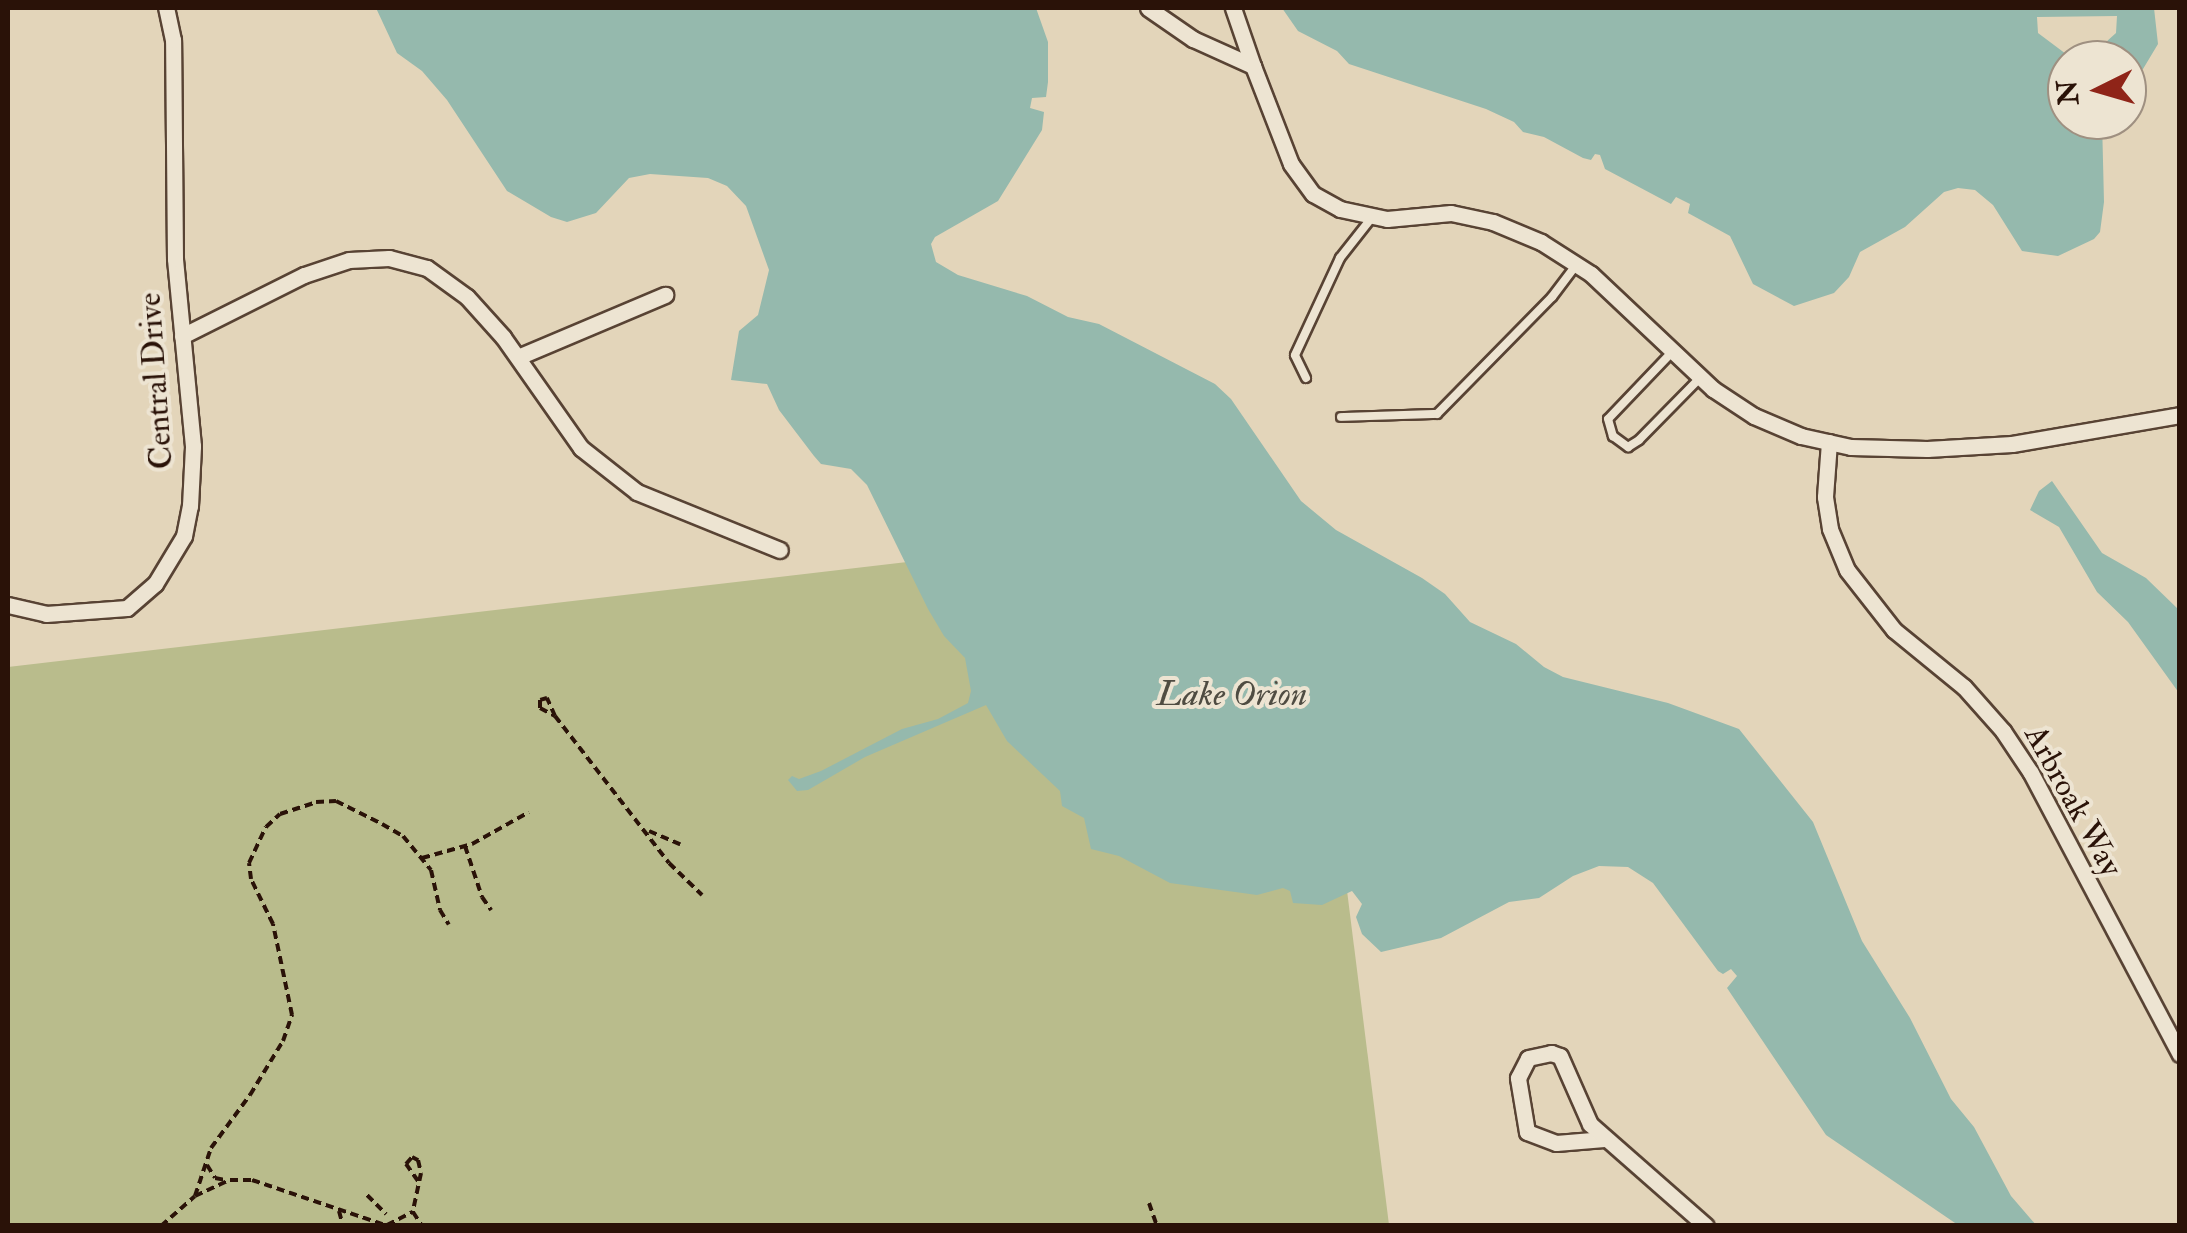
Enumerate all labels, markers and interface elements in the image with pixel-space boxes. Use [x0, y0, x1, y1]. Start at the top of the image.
north arrow [2047, 40, 2147, 140]
text: N [2050, 78, 2087, 107]
street label: Central Drive [131, 291, 181, 471]
water label: Lake Orion [1157, 673, 1307, 715]
street label: Arbroak Way [2016, 719, 2130, 883]

